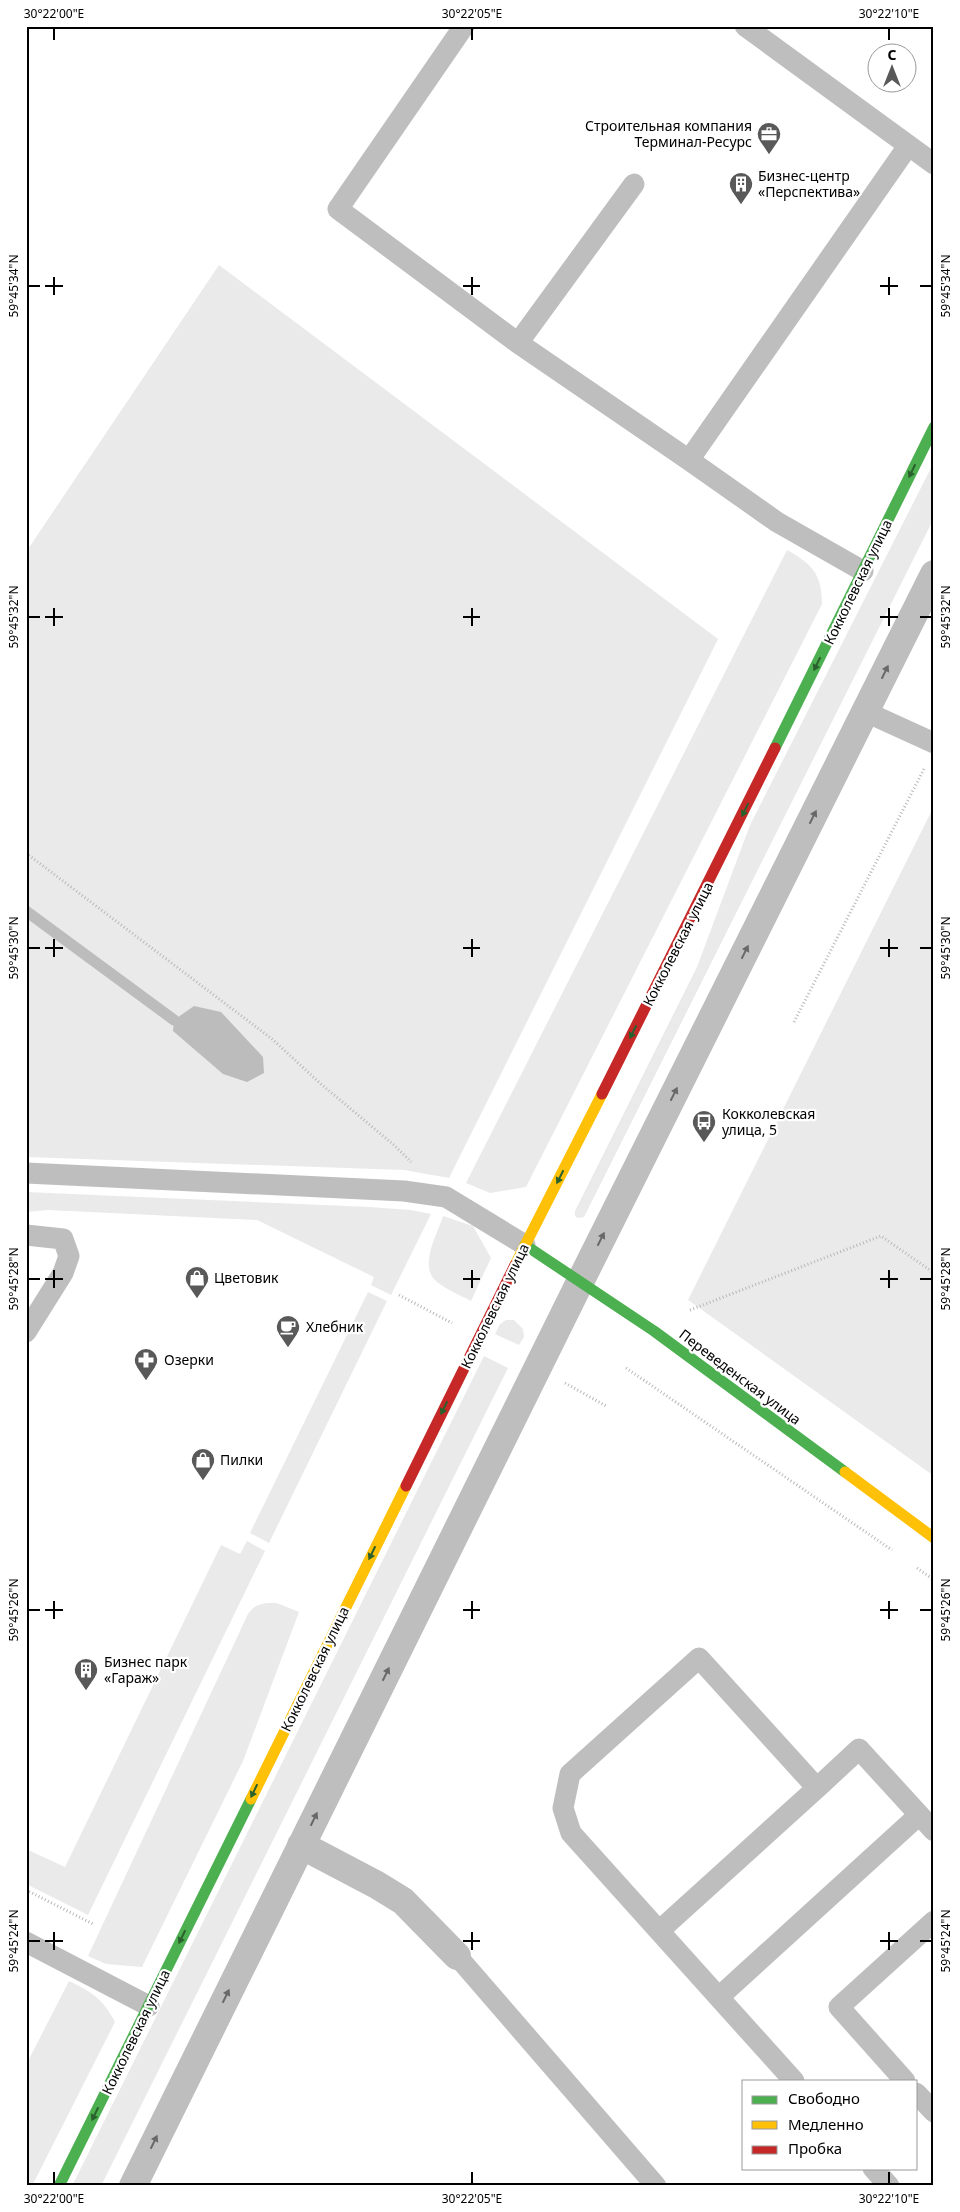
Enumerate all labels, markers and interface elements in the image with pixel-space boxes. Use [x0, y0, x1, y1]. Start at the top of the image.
text: 30°22'00"E [24, 5, 84, 22]
text: 30°22'05"E [442, 5, 502, 22]
text: 30°22'10"E [859, 5, 919, 22]
north arrow [868, 42, 918, 92]
text: С [887, 45, 897, 64]
place label: Строительная компания Терминал-Ресурс [585, 116, 752, 151]
office icon: Строительная компания Терминал-Ресурс [756, 121, 782, 155]
place label: Бизнес-центр «Перспектива» [758, 166, 860, 201]
building icon: Бизнес-центр «Перспектива» [728, 171, 754, 205]
text: 59°45'34"N [5, 254, 22, 318]
text: 59°45'34"N [937, 254, 954, 318]
one-way arrow [908, 464, 916, 478]
street label: Кокколевская улица [819, 516, 896, 647]
text: 59°45'32"N [5, 585, 22, 649]
text: 59°45'32"N [937, 585, 954, 649]
one-way arrow [813, 657, 821, 671]
one-way arrow [881, 664, 890, 679]
one-way arrow [741, 802, 749, 817]
one-way arrow [809, 810, 817, 824]
street label: Кокколевская улица [638, 879, 717, 1009]
text: 59°45'30"N [5, 916, 22, 980]
text: 59°45'30"N [937, 916, 954, 980]
one-way arrow [741, 944, 749, 959]
one-way arrow [629, 1025, 637, 1039]
one-way arrow [670, 1086, 678, 1101]
place label: Кокколевская улица, 5 [722, 1104, 815, 1139]
bus stop icon: Кокколевская улица, 5 [691, 1109, 717, 1143]
one-way arrow [556, 1169, 564, 1184]
one-way arrow [598, 1232, 606, 1246]
street label: Кокколевская улица [456, 1240, 533, 1371]
text: 59°45'28"N [5, 1247, 22, 1311]
text: 59°45'28"N [937, 1247, 954, 1311]
shop icon: Цветовик [184, 1265, 210, 1299]
place label: Цветовик [214, 1268, 279, 1287]
cafe icon: Хлебник [275, 1314, 301, 1348]
place label: Хлебник [306, 1317, 364, 1336]
street label: Переведенская улица [676, 1325, 805, 1429]
pharmacy icon: Озерки [133, 1347, 159, 1381]
place label: Озерки [164, 1350, 214, 1369]
one-way arrow [440, 1400, 448, 1415]
shop icon: Пилки [190, 1447, 216, 1481]
place label: Пилки [220, 1450, 263, 1469]
one-way arrow [368, 1546, 376, 1560]
text: 59°45'26"N [5, 1578, 22, 1642]
text: 59°45'26"N [937, 1578, 954, 1642]
street label: Кокколевская улица [276, 1603, 353, 1734]
place label: Бизнес парк «Гараж» [104, 1652, 188, 1687]
building icon: Бизнес парк «Гараж» [73, 1657, 99, 1691]
one-way arrow [382, 1667, 390, 1681]
one-way arrow [250, 1784, 258, 1798]
one-way arrow [310, 1812, 318, 1827]
text: 59°45'24"N [5, 1909, 22, 1973]
text: 59°45'24"N [937, 1909, 954, 1973]
one-way arrow [178, 1930, 186, 1944]
street label: Кокколевская улица [97, 1966, 174, 2097]
one-way arrow [222, 1989, 231, 2004]
legend [742, 2080, 918, 2170]
text: Свободно [788, 2088, 860, 2108]
one-way arrow [91, 2107, 99, 2121]
text: Медленно [788, 2114, 864, 2134]
one-way arrow [151, 2135, 159, 2149]
text: Пробка [788, 2138, 842, 2158]
text: 30°22'00"E [24, 2190, 84, 2207]
text: 30°22'05"E [442, 2190, 502, 2207]
text: 30°22'10"E [859, 2190, 919, 2207]

